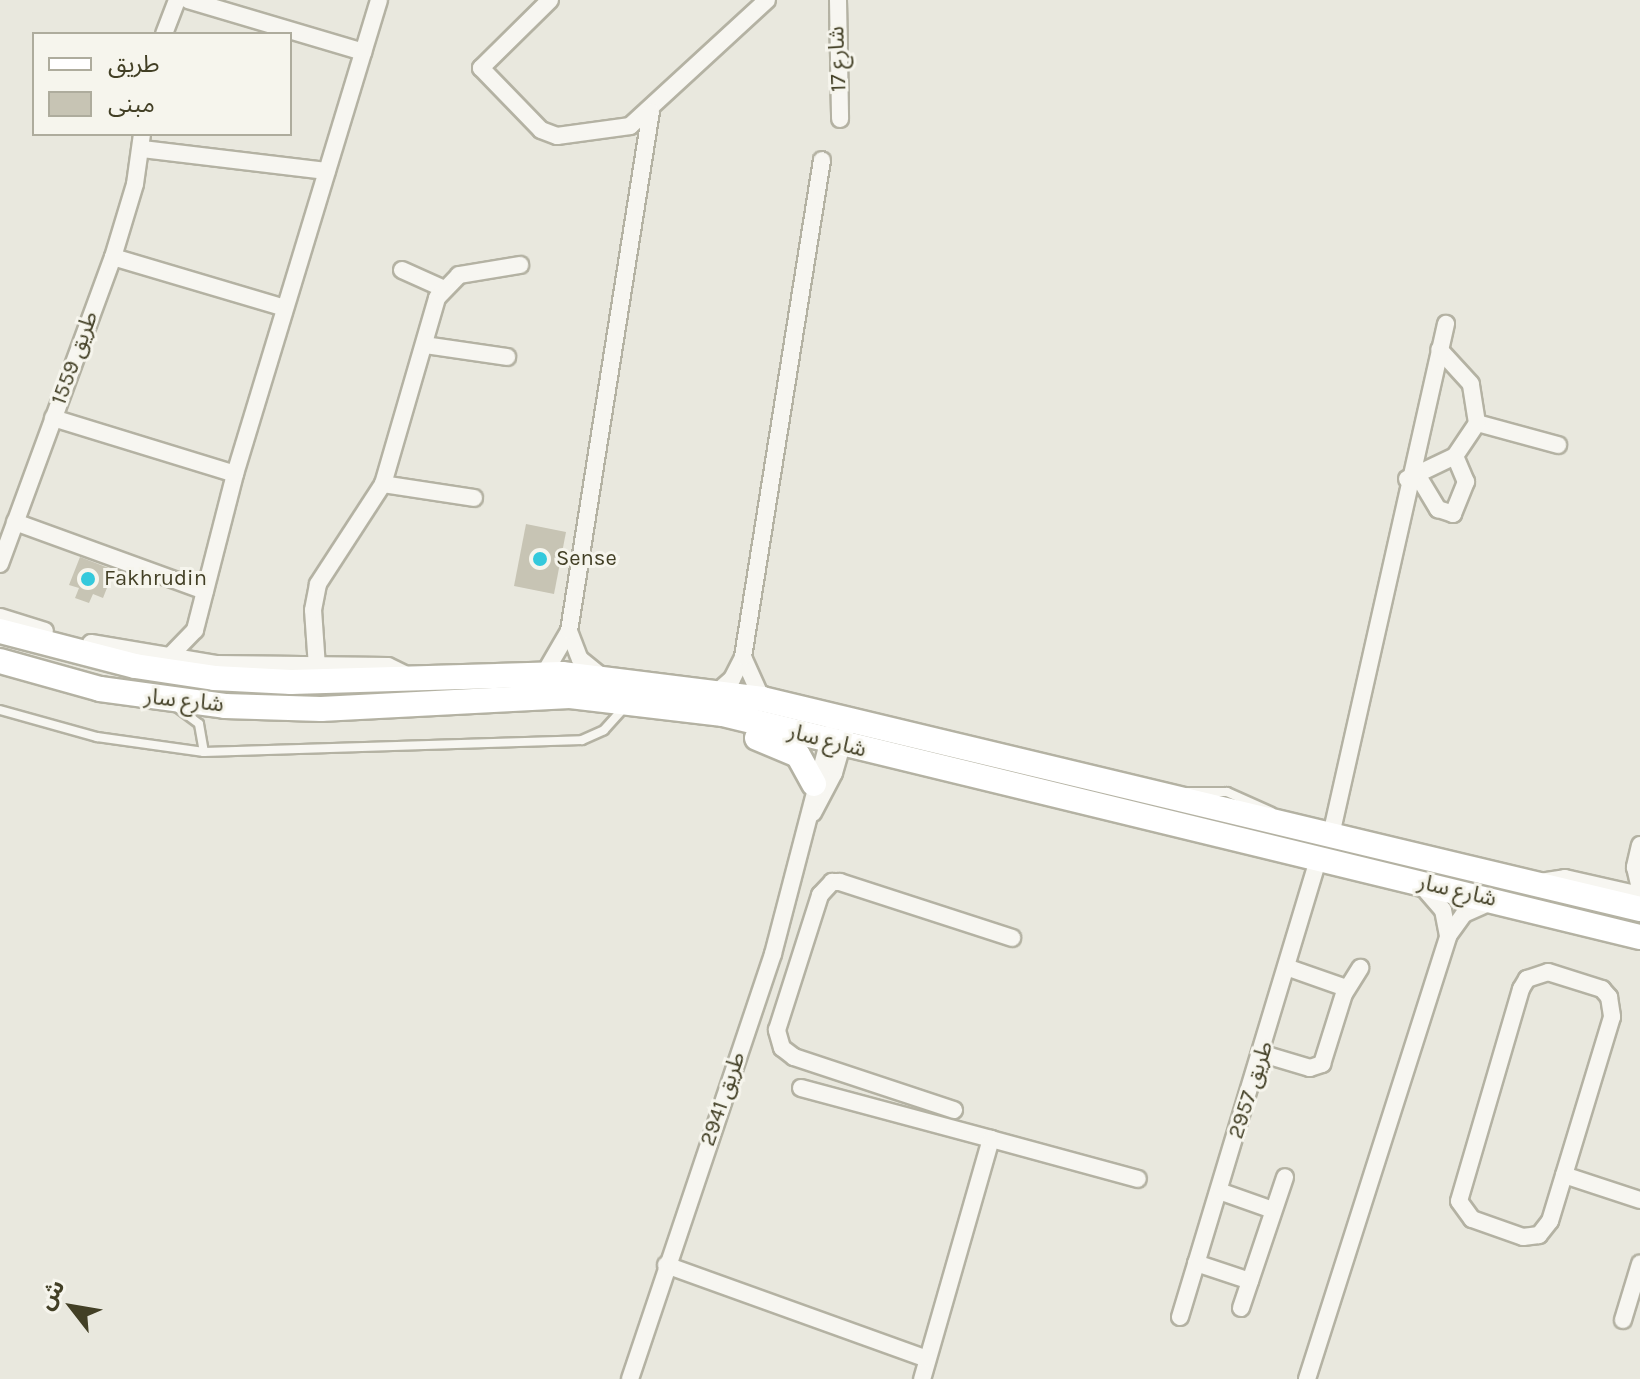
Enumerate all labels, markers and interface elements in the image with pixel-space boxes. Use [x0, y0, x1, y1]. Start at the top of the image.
street label: شارع 17 [824, 26, 852, 92]
legend [32, 32, 292, 136]
text: طريق [108, 50, 160, 78]
text: مبنى [108, 90, 155, 118]
street label: طريق 1559 [46, 308, 104, 408]
place label: Sense [556, 546, 617, 572]
marker: Sense [531, 550, 549, 568]
place label: Fakhrudin [104, 566, 207, 592]
marker: Fakhrudin [79, 570, 97, 588]
street label: شارع سار [143, 684, 225, 718]
street label: شارع سار [785, 719, 869, 763]
street label: شارع سار [1415, 869, 1499, 913]
street label: طريق 2957 [1223, 1038, 1279, 1142]
street label: طريق 2941 [695, 1049, 751, 1149]
north arrow [32, 1267, 112, 1347]
text: ش [33, 1275, 70, 1314]

